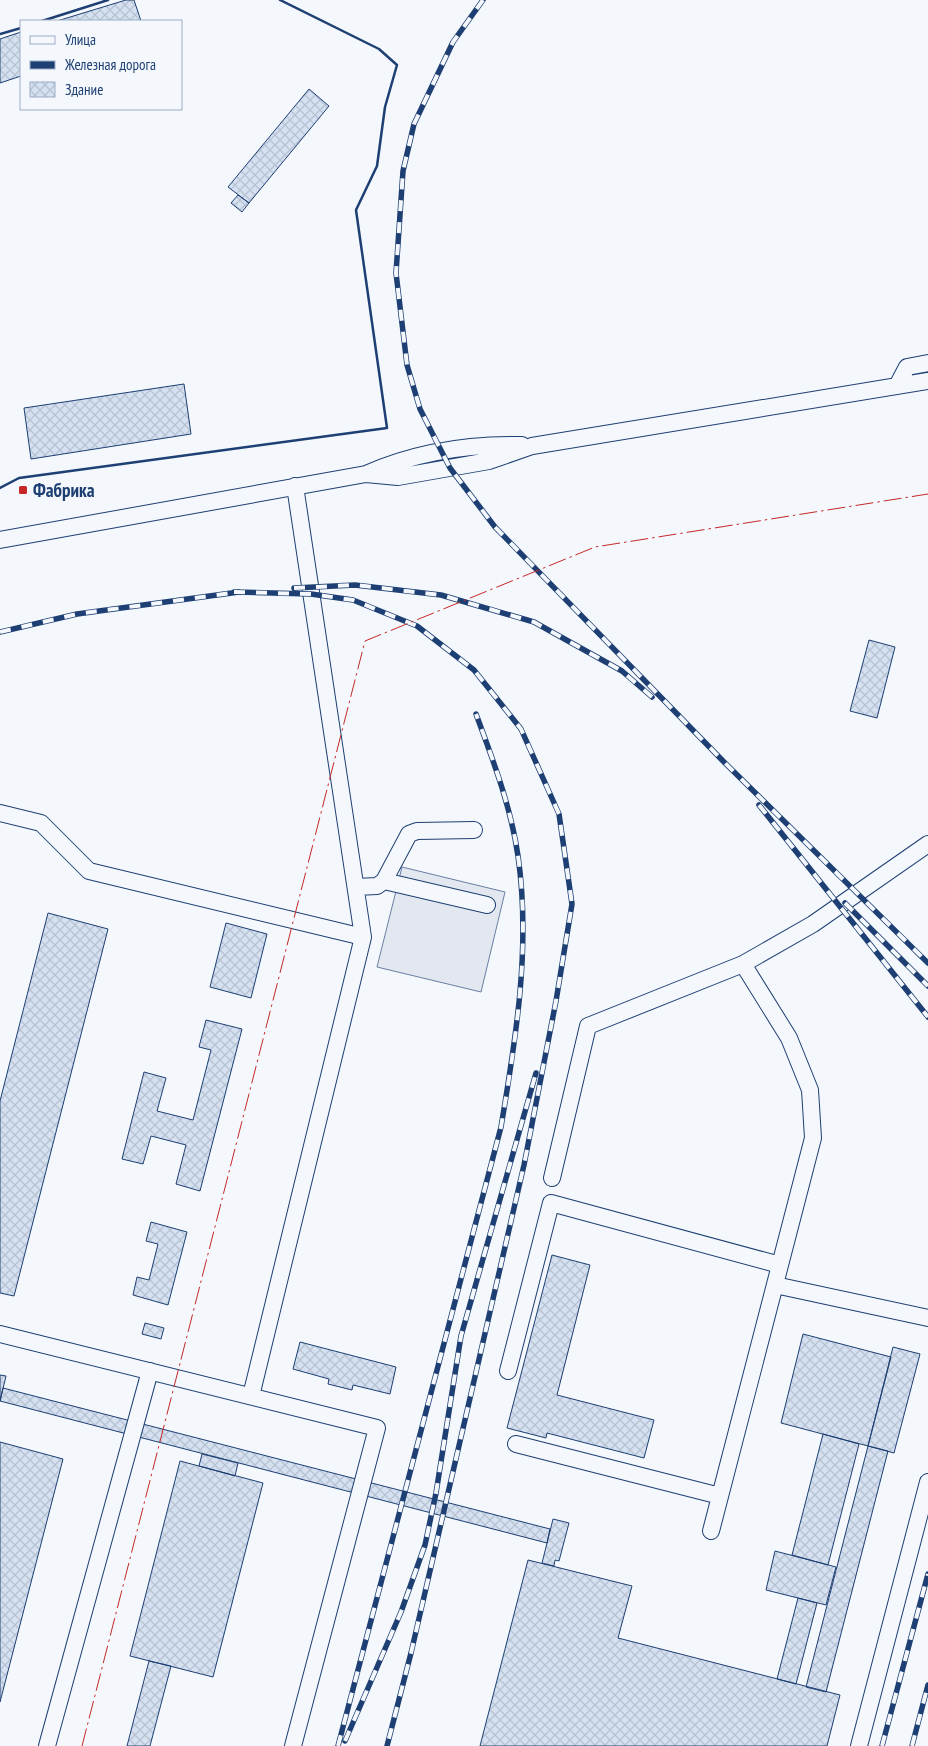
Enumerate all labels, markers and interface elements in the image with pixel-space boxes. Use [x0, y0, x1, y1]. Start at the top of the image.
legend [20, 20, 182, 110]
text: Улица [65, 30, 96, 49]
text: Железная дорога [64, 55, 156, 74]
text: Здание [65, 80, 103, 99]
place label: Фабрика [33, 478, 95, 502]
marker: Фабрика [17, 484, 29, 496]

